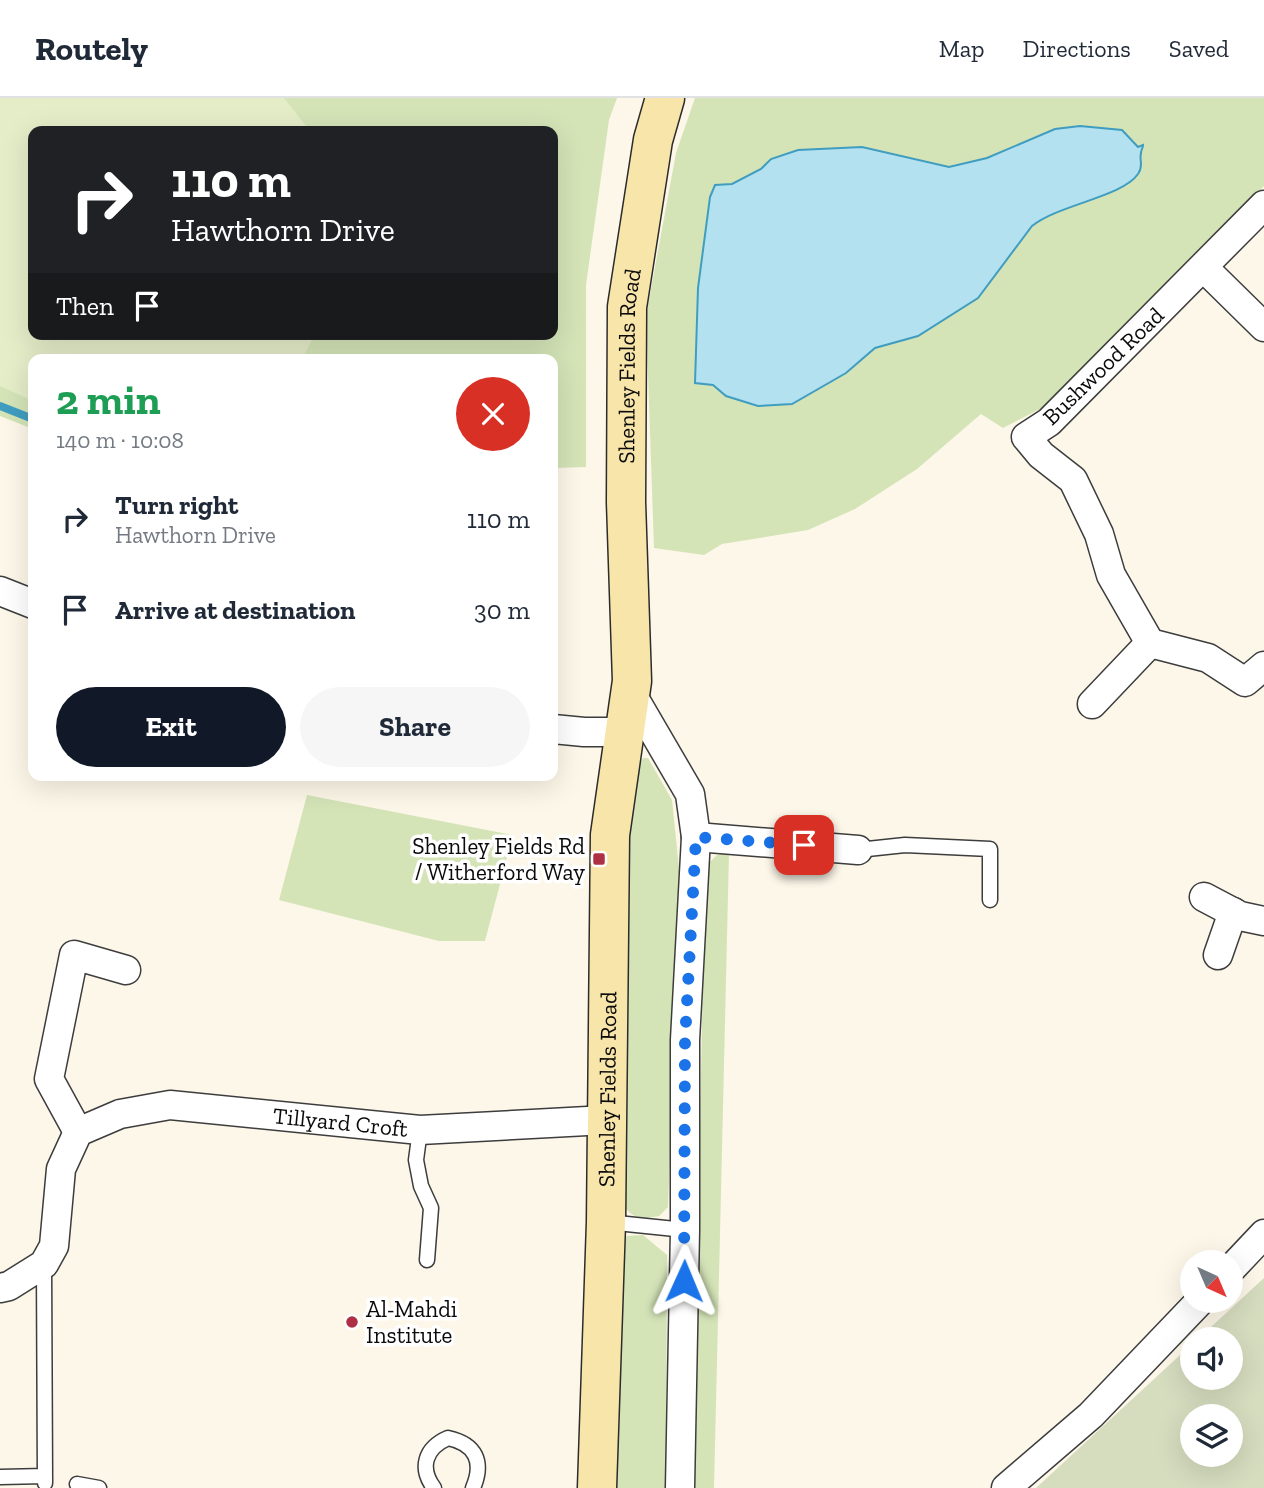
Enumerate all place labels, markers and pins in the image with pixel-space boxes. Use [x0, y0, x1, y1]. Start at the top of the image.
pin [774, 815, 834, 875]
place label: Shenley Fields Rd / Witherford Way [412, 832, 585, 886]
marker: Shenley Fields Rd / Witherford Way [591, 851, 607, 867]
place label: Al-Mahdi Institute [366, 1295, 457, 1349]
marker: Al-Mahdi Institute [344, 1314, 360, 1330]

